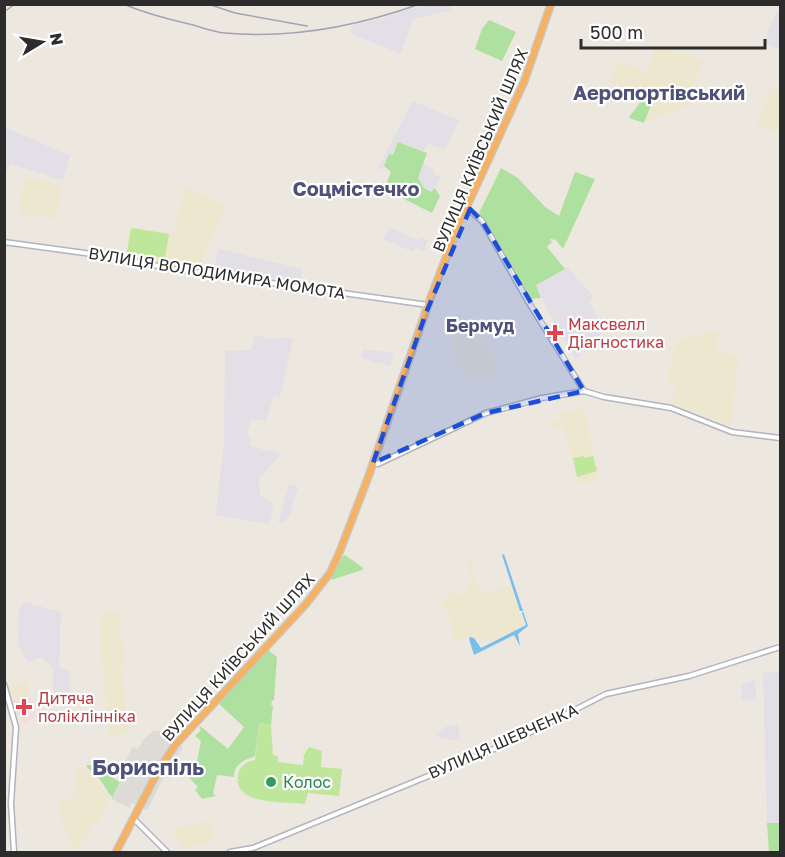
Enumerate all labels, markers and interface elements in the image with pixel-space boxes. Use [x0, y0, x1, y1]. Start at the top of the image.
north arrow [12, 12, 72, 72]
scale bar [581, 12, 766, 50]
text: 500 m [590, 21, 643, 43]
text: N [46, 31, 68, 47]
street label: ВУЛИЦЯ КИЇВСЬКИЙ ШЛЯХ [428, 45, 532, 255]
district label: Аеропортівський [573, 80, 745, 104]
district label: Соцмістечко [293, 176, 419, 200]
street label: ВУЛИЦЯ ВОЛОДИМИРА МОМОТА [87, 243, 347, 303]
district label: Бермуд [446, 314, 514, 336]
place label: Максвелл Діагностика [568, 314, 664, 352]
marker: Максвелл Діагностика [546, 324, 564, 342]
street label: ВУЛИЦЯ КИЇВСЬКИЙ ШЛЯХ [157, 569, 319, 745]
place label: Дитяча поліклінніка [38, 688, 136, 726]
marker: Дитяча поліклінніка [15, 698, 33, 716]
street label: ВУЛИЦЯ ШЕВЧЕНКА [425, 699, 581, 783]
district label: Бориспіль [92, 753, 204, 780]
place label: Колос [283, 772, 331, 792]
marker: Колос [264, 775, 278, 789]

